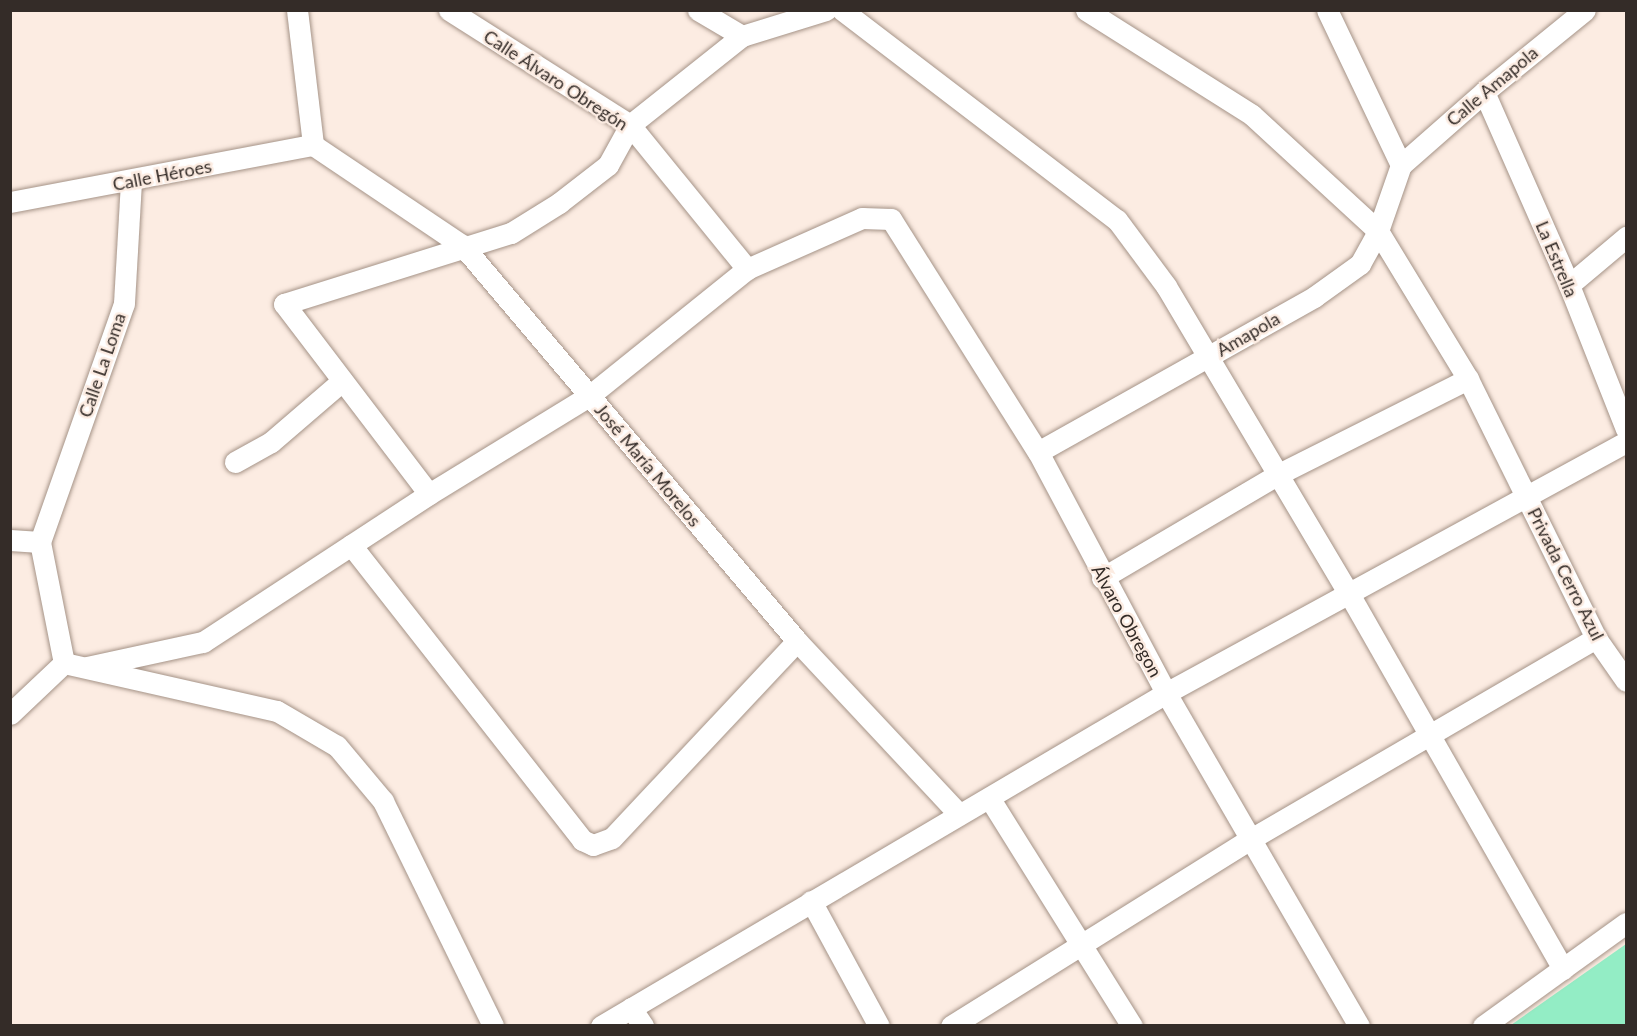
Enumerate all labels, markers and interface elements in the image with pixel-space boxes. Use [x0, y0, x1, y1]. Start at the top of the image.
street label: Calle Álvaro Obregón [479, 25, 633, 135]
street label: Calle Amapola [1442, 41, 1542, 131]
street label: Calle Héroes [111, 155, 213, 195]
street label: La Estrella [1531, 218, 1583, 300]
street label: Amapola [1213, 307, 1283, 361]
street label: Calle La Loma [74, 310, 130, 420]
street label: José María Morelos [590, 399, 706, 531]
street label: Privada Cerro Azul [1523, 504, 1609, 644]
street label: Álvaro Obregon [1087, 561, 1167, 681]

